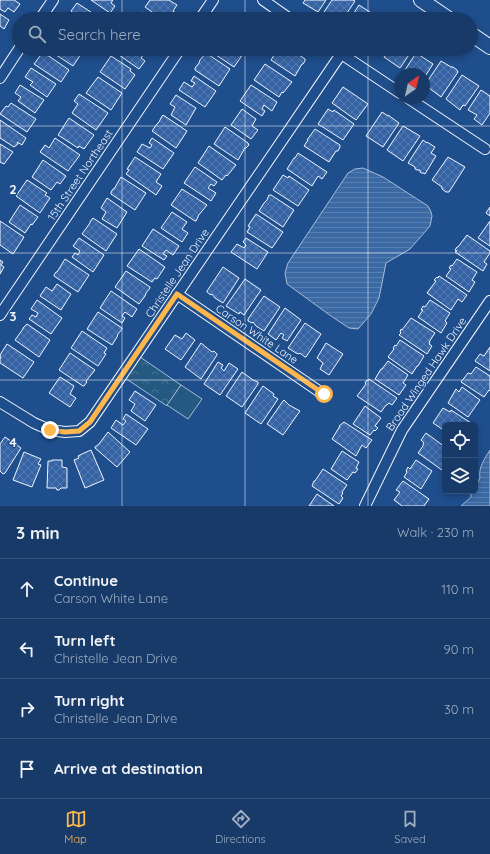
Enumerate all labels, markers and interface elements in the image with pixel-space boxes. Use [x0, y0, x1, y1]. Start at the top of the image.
search box [12, 12, 478, 56]
icon: search [26, 23, 48, 45]
text: Search here [58, 25, 141, 44]
north arrow [394, 68, 430, 104]
street label: 15th Street Northeast [44, 127, 116, 223]
text: 2 [9, 181, 17, 197]
street label: Christelle Jean Drive [142, 226, 212, 320]
street label: Carson White Lane [213, 301, 301, 367]
text: 3 [10, 308, 17, 324]
street label: Broad Winged Hawk Drive [383, 314, 469, 434]
route start [315, 385, 333, 403]
route end [41, 421, 59, 439]
map controls [442, 422, 478, 494]
button: locate [442, 422, 478, 458]
text: 4 [9, 434, 17, 450]
button: layers [442, 458, 478, 494]
text: 3 min [16, 522, 60, 543]
text: Walk · 230 m [397, 524, 474, 540]
text: Continue [54, 571, 118, 590]
icon: ahead [16, 578, 38, 600]
text: 110 m [441, 581, 474, 597]
text: Carson White Lane [54, 590, 168, 606]
text: Turn left [54, 631, 116, 650]
icon: left [16, 638, 38, 660]
text: 90 m [444, 641, 474, 657]
text: Christelle Jean Drive [54, 650, 177, 666]
text: Turn right [54, 691, 125, 710]
icon: right [16, 698, 38, 720]
text: 30 m [444, 701, 474, 717]
text: Christelle Jean Drive [54, 710, 177, 726]
icon: arrive [16, 758, 38, 780]
text: Arrive at destination [54, 759, 203, 778]
tab: Map [64, 808, 87, 846]
tab: Directions [215, 808, 266, 846]
tab: Saved [394, 808, 426, 846]

